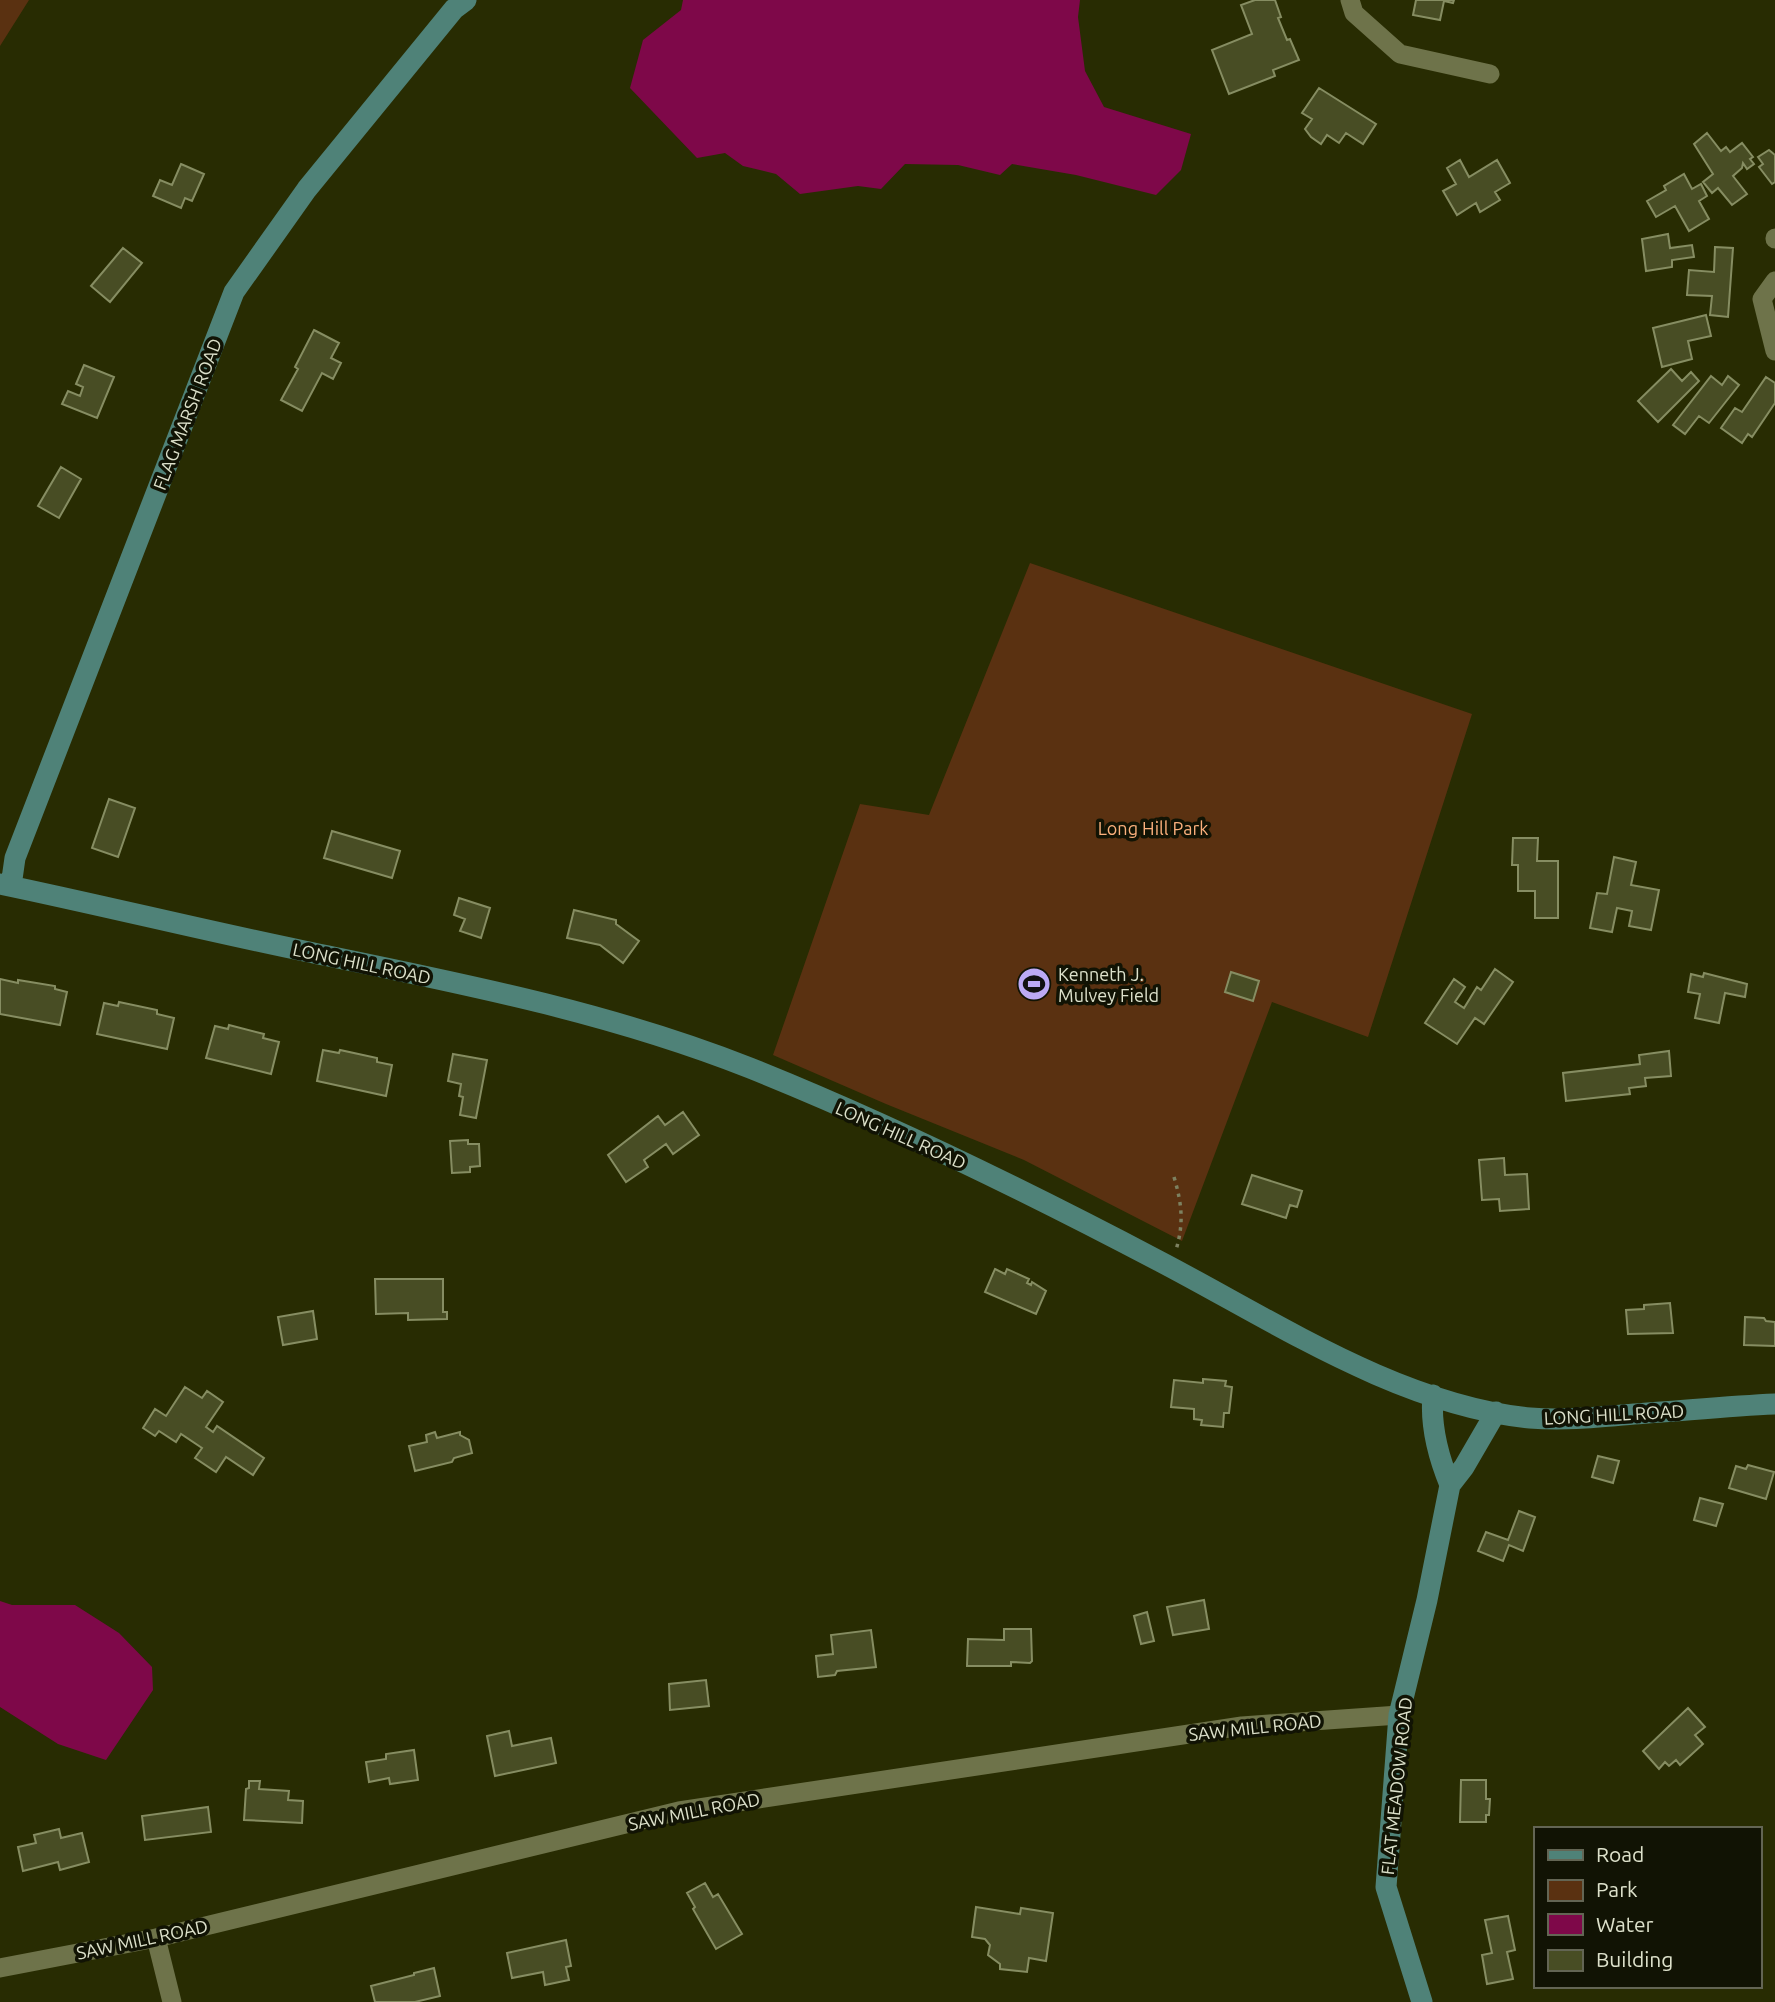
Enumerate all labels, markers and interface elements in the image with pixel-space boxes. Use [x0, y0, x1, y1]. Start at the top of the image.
street label: FLAG MARSH ROAD [149, 335, 225, 493]
park label: Long Hill Park [1098, 818, 1208, 838]
street label: LONG HILL ROAD [291, 939, 433, 987]
place label: Kenneth J. Mulvey Field [1058, 964, 1159, 1005]
sports icon: Kenneth J. Mulvey Field [1015, 965, 1053, 1003]
street label: LONG HILL ROAD [833, 1097, 969, 1173]
street label: LONG HILL ROAD [1543, 1400, 1685, 1428]
street label: FLAT MEADOW ROAD [1377, 1696, 1415, 1876]
street label: SAW MILL ROAD [1187, 1710, 1323, 1744]
street label: SAW MILL ROAD [626, 1788, 762, 1834]
legend [1534, 1827, 1761, 1988]
text: Road [1596, 1842, 1644, 1866]
text: Park [1596, 1877, 1638, 1901]
text: Water [1596, 1912, 1654, 1936]
street label: SAW MILL ROAD [74, 1915, 210, 1963]
text: Building [1596, 1947, 1673, 1971]

